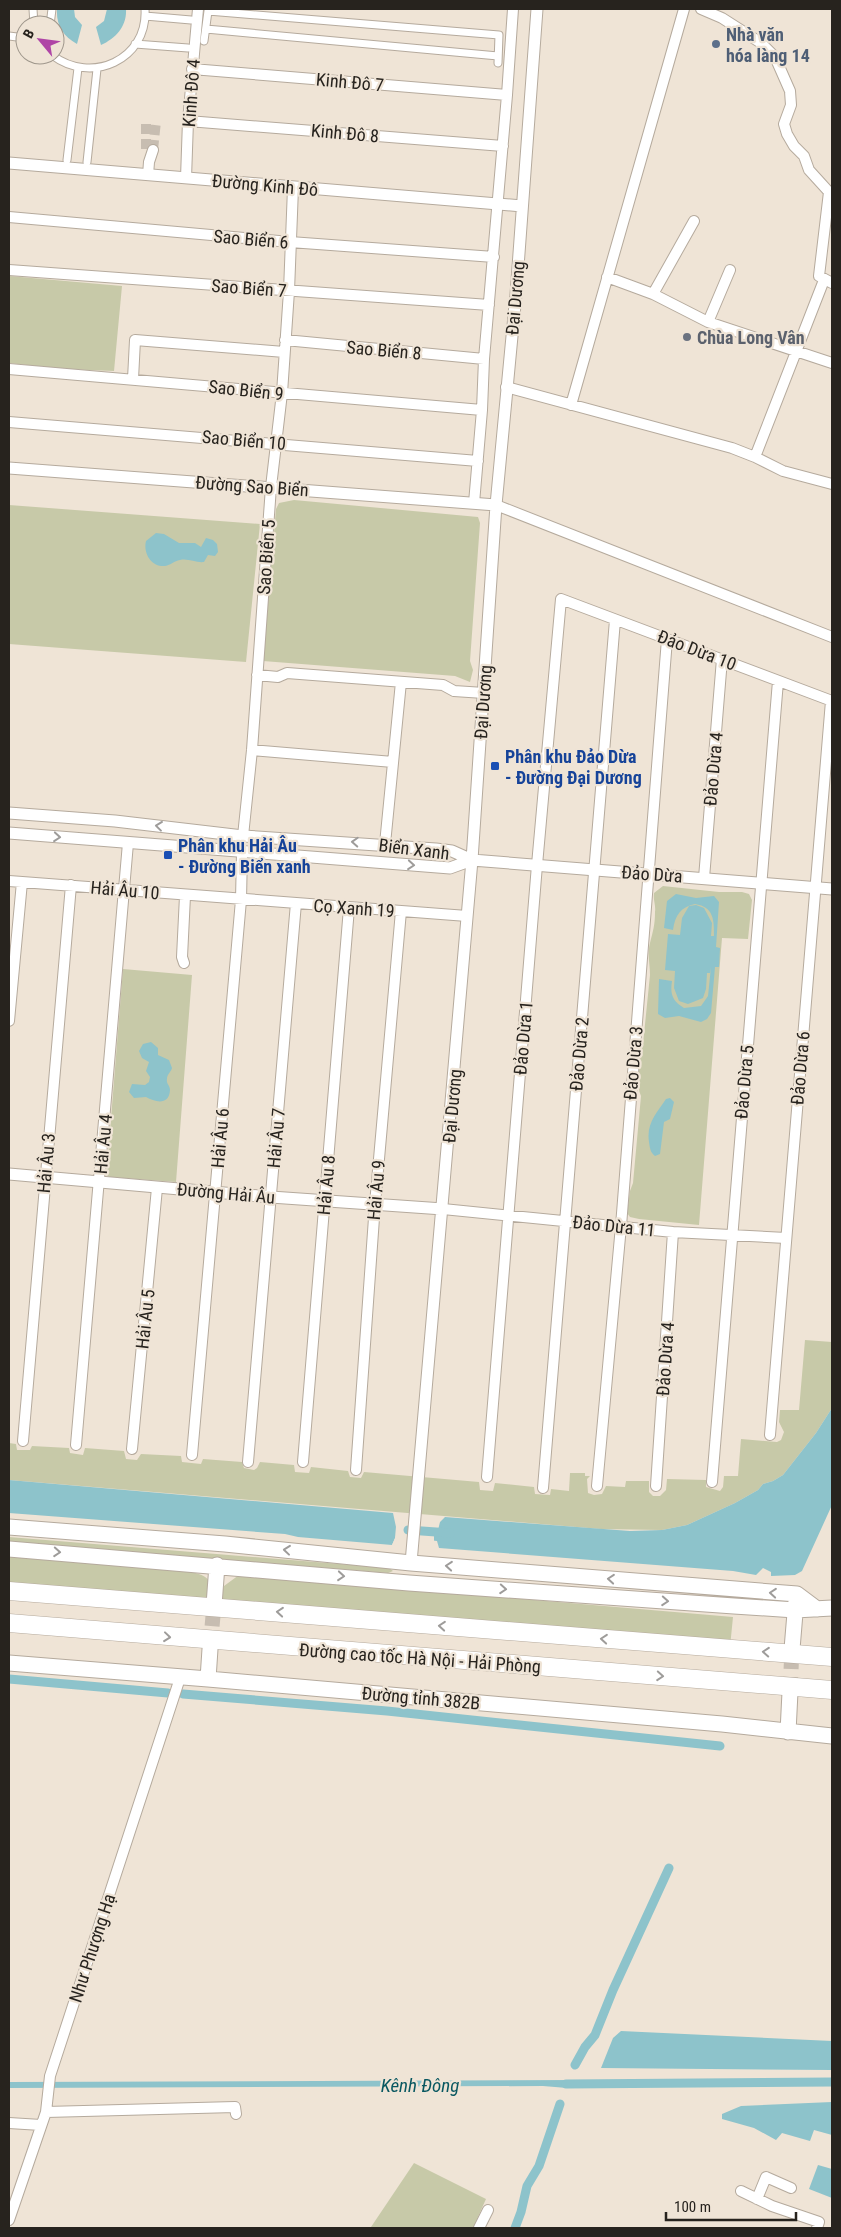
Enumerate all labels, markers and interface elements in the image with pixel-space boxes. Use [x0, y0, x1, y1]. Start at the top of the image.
north arrow [15, 15, 65, 65]
place label: Nhà văn hóa làng 14 [726, 24, 810, 66]
text: B [20, 26, 38, 41]
marker: Nhà văn hóa làng 14 [710, 38, 722, 50]
street label: Kinh Đô 4 [178, 58, 204, 128]
street label: Kinh Đô 7 [315, 69, 385, 95]
street label: Kinh Đô 8 [310, 120, 380, 146]
street label: Đường Kinh Đô [211, 170, 319, 200]
street label: Sao Biển 6 [213, 225, 289, 253]
street label: Đại Dương [501, 260, 529, 336]
street label: Sao Biển 7 [211, 275, 287, 301]
place label: Chùa Long Vân [697, 327, 805, 348]
marker: Chùa Long Vân [681, 331, 693, 343]
street label: Sao Biển 8 [346, 336, 422, 364]
street label: Sao Biển 9 [207, 376, 285, 404]
street label: Sao Biển 10 [201, 426, 287, 454]
street label: Đường Sao Biển [195, 472, 309, 500]
street label: Sao Biển 5 [253, 519, 279, 595]
street label: Đảo Dừa 10 [654, 625, 740, 675]
street label: Đại Dương [470, 664, 496, 740]
street label: Đảo Dừa 4 [699, 731, 727, 807]
place label: Phân khu Đảo Dừa - Đường Đại Dương [505, 746, 642, 788]
marker: Phân khu Đảo Dừa - Đường Đại Dương [489, 760, 501, 772]
one-way arrow [154, 821, 162, 832]
one-way arrow [54, 831, 62, 842]
street label: Biển Xanh [377, 834, 451, 864]
place label: Phân khu Hải Âu - Đường Biển xanh [178, 835, 311, 877]
one-way arrow [351, 837, 359, 848]
marker: Phân khu Hải Âu - Đường Biển xanh [162, 849, 174, 861]
one-way arrow [408, 860, 416, 871]
street label: Đảo Dừa [621, 861, 683, 887]
street label: Hải Âu 10 [90, 877, 160, 903]
street label: Cọ Xanh 19 [313, 895, 395, 921]
street label: Đảo Dừa 1 [509, 1000, 537, 1076]
street label: Đảo Dừa 2 [565, 1016, 593, 1092]
street label: Đảo Dừa 3 [619, 1025, 647, 1101]
street label: Đảo Dừa 6 [786, 1030, 814, 1106]
street label: Đảo Dừa 5 [730, 1044, 758, 1120]
street label: Đại Dương [438, 1068, 466, 1144]
street label: Hải Âu 6 [207, 1107, 233, 1169]
street label: Hải Âu 7 [263, 1107, 289, 1169]
street label: Hải Âu 4 [90, 1113, 116, 1175]
street label: Hải Âu 3 [33, 1132, 59, 1194]
street label: Hải Âu 8 [313, 1154, 339, 1216]
street label: Hải Âu 9 [363, 1159, 389, 1221]
street label: Đường Hải Âu [176, 1178, 276, 1208]
street label: Đảo Dừa 11 [572, 1211, 656, 1241]
street label: Hải Âu 5 [131, 1288, 159, 1350]
street label: Đảo Dừa 4 [652, 1321, 678, 1397]
one-way arrow [283, 1545, 291, 1556]
one-way arrow [54, 1547, 62, 1558]
one-way arrow [445, 1561, 453, 1572]
one-way arrow [338, 1571, 346, 1582]
one-way arrow [607, 1574, 615, 1585]
one-way arrow [500, 1584, 508, 1595]
one-way arrow [769, 1587, 777, 1598]
one-way arrow [662, 1595, 670, 1606]
one-way arrow [276, 1607, 284, 1618]
one-way arrow [438, 1620, 446, 1631]
one-way arrow [163, 1631, 171, 1642]
one-way arrow [600, 1634, 608, 1645]
street label: Đường cao tốc Hà Nội - Hải Phòng [298, 1639, 542, 1677]
one-way arrow [762, 1647, 770, 1658]
one-way arrow [656, 1671, 664, 1682]
street label: Đường tỉnh 382B [361, 1682, 481, 1714]
street label: Như Phượng Hạ [65, 1891, 119, 2005]
water label: Kênh Đông [381, 2074, 459, 2097]
scale bar [666, 2190, 796, 2222]
text: 100 m [674, 2198, 711, 2216]

